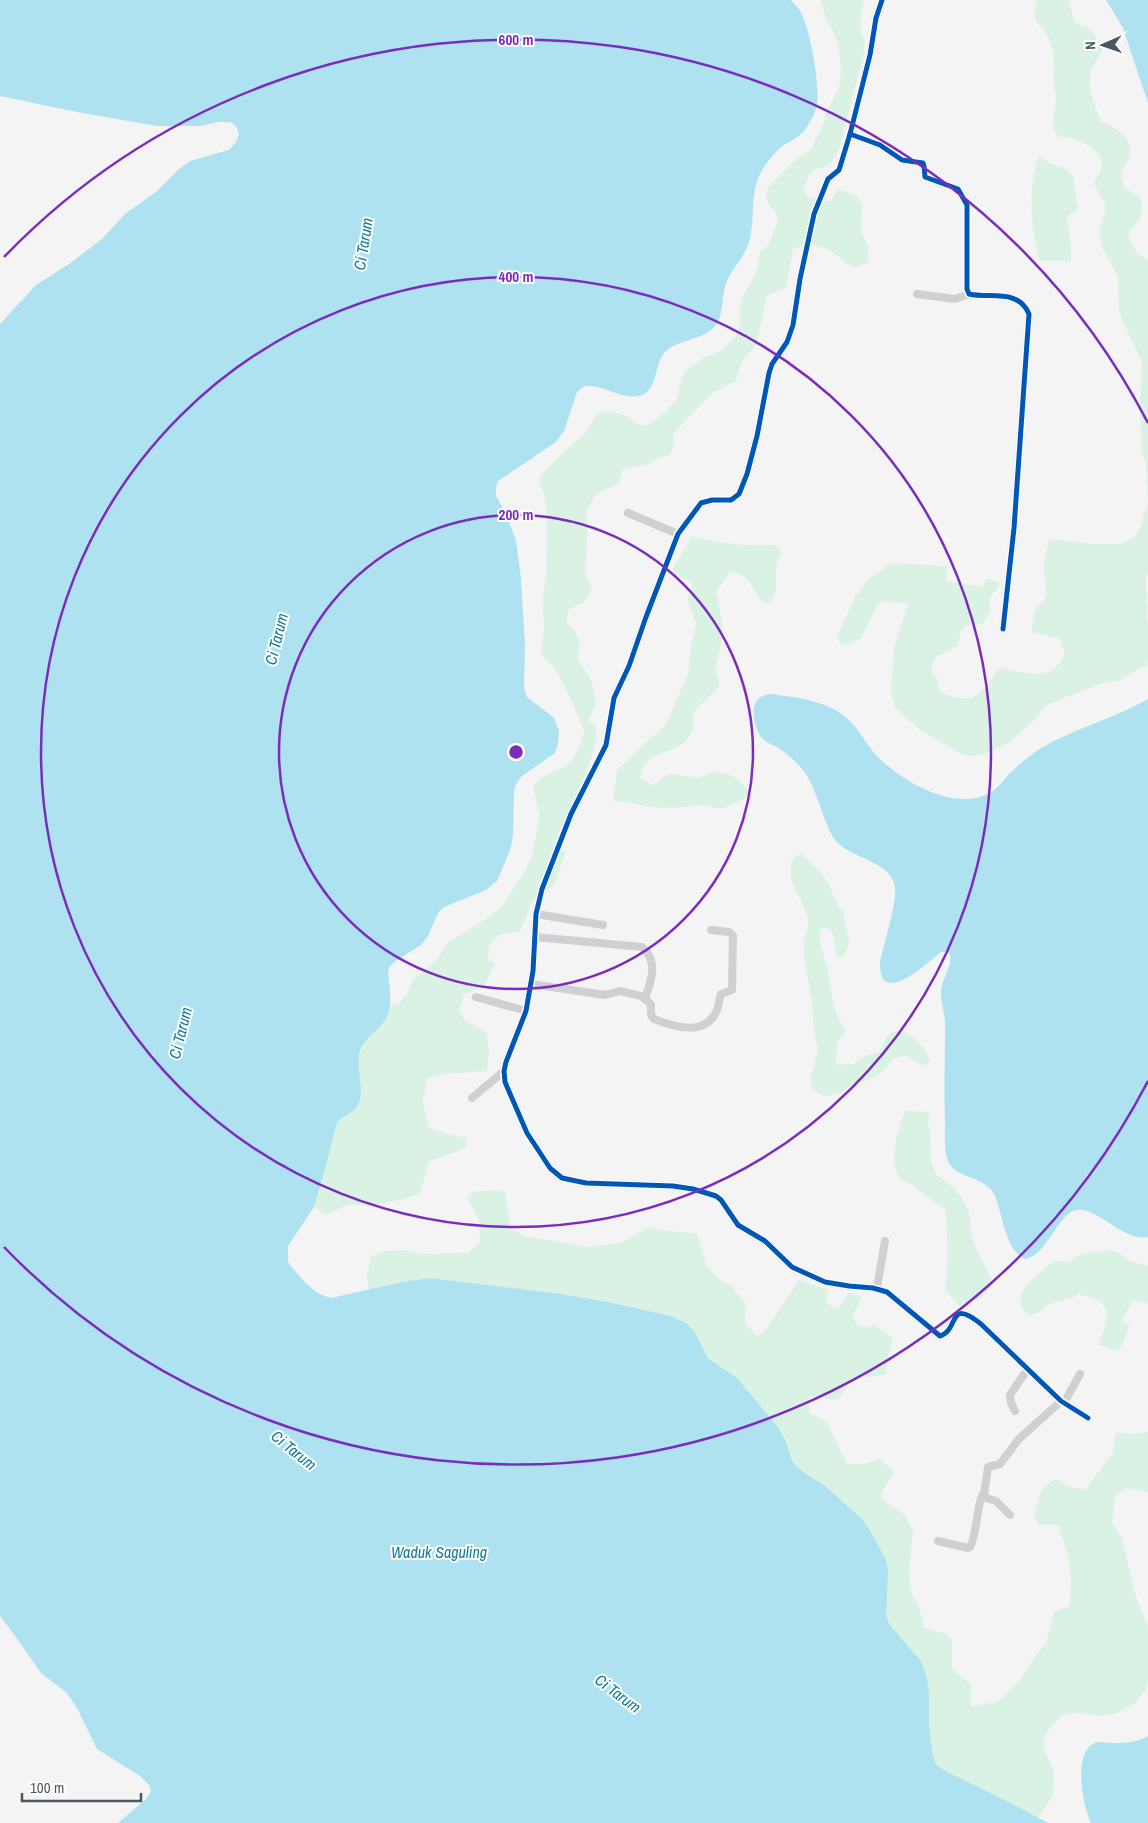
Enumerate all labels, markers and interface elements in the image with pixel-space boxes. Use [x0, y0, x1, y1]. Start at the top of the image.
north arrow [1078, 20, 1128, 70]
text: 600 m [499, 29, 533, 50]
text: N [1081, 41, 1099, 50]
water label: Ci Tarum [348, 216, 378, 272]
text: 400 m [499, 266, 533, 287]
text: 200 m [499, 504, 533, 525]
water label: Ci Tarum [259, 611, 293, 667]
centre of rings [507, 743, 525, 761]
water label: Ci Tarum [163, 1005, 197, 1061]
water label: Ci Tarum [267, 1425, 321, 1475]
water label: Waduk Saguling [391, 1541, 487, 1563]
water label: Ci Tarum [590, 1668, 646, 1718]
scale bar [22, 1770, 141, 1802]
text: 100 m [30, 1777, 64, 1798]

